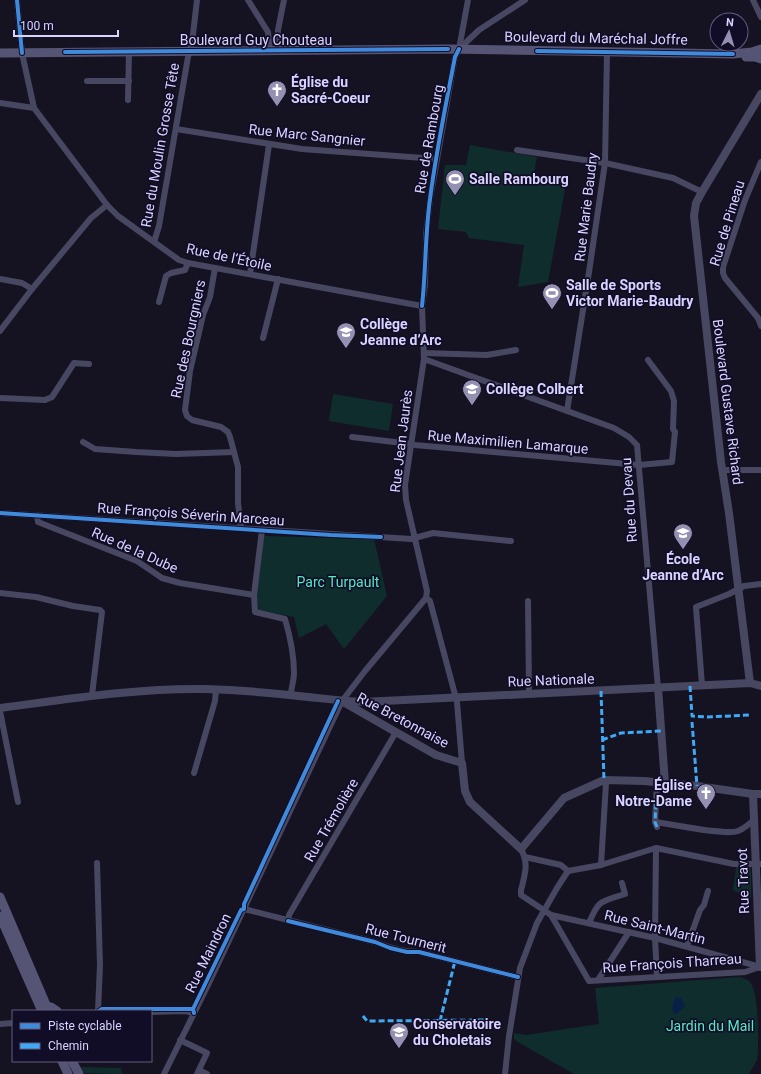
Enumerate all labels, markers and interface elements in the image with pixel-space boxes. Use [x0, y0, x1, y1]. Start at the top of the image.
scale bar [14, 12, 118, 38]
north arrow [709, 12, 749, 52]
text: N [725, 16, 734, 29]
text: 100 m [20, 19, 54, 33]
street label: Boulevard du Maréchal Joffre [504, 28, 688, 48]
street label: Boulevard Guy Chouteau [180, 32, 332, 48]
street label: Rue du Moulin Grosse Tête [138, 62, 182, 228]
place label: Église du Sacré-Coeur [291, 73, 370, 106]
church icon: Église du Sacré-Coeur [266, 79, 288, 107]
street label: Rue de Rambourg [412, 83, 446, 195]
street label: Rue Marc Sangnier [248, 121, 366, 149]
street label: Rue Marie Baudry [571, 151, 601, 262]
sports icon: Salle Rambourg [444, 168, 466, 196]
place label: Salle Rambourg [469, 171, 569, 187]
street label: Rue de Pineau [706, 178, 748, 268]
street label: Rue de l’Étoile [185, 239, 273, 274]
place label: Salle de Sports Victor Marie-Baudry [566, 277, 694, 309]
street label: Rue des Bourgniers [168, 278, 208, 400]
sports icon: Salle de Sports Victor Marie-Baudry [541, 282, 563, 310]
place label: Collège Jeanne d’Arc [360, 316, 442, 348]
street label: Boulevard Gustave Richard [710, 318, 746, 486]
school or university icon: Collège Jeanne d’Arc [335, 321, 357, 349]
school or university icon: Collège Colbert [461, 378, 483, 406]
place label: Collège Colbert [486, 381, 584, 397]
street label: Rue Jean Jaurès [387, 389, 415, 493]
street label: Rue Maximilien Lamarque [427, 427, 589, 457]
street label: Rue du Devau [618, 457, 640, 543]
street label: Rue François Séverin Marceau [97, 499, 285, 529]
school or university icon: École Jeanne d’Arc [672, 522, 694, 550]
street label: Rue de la Dube [89, 524, 181, 576]
place label: École Jeanne d’Arc [642, 550, 724, 583]
park label: Parc Turpault [297, 574, 380, 590]
street label: Rue Nationale [507, 670, 595, 690]
street label: Rue Bretonnaise [354, 689, 452, 751]
street label: Rue Trémolière [301, 776, 361, 864]
place label: Église Notre-Dame [615, 776, 692, 809]
church icon: Église Notre-Dame [695, 782, 717, 810]
street label: Rue Travot [734, 847, 752, 914]
street label: Rue Saint-Martin [603, 907, 707, 947]
street label: Rue Maindron [182, 911, 234, 995]
street label: Rue Tournerit [364, 920, 449, 956]
street label: Rue François Tharreau [602, 950, 742, 976]
legend [12, 1010, 152, 1062]
place label: Conservatoire du Choletais [413, 1016, 502, 1048]
park label: Jardin du Mail [666, 1018, 754, 1034]
text: Piste cyclable [48, 1019, 122, 1033]
school or university icon: Conservatoire du Choletais [388, 1021, 410, 1049]
text: Chemin [48, 1039, 89, 1053]

